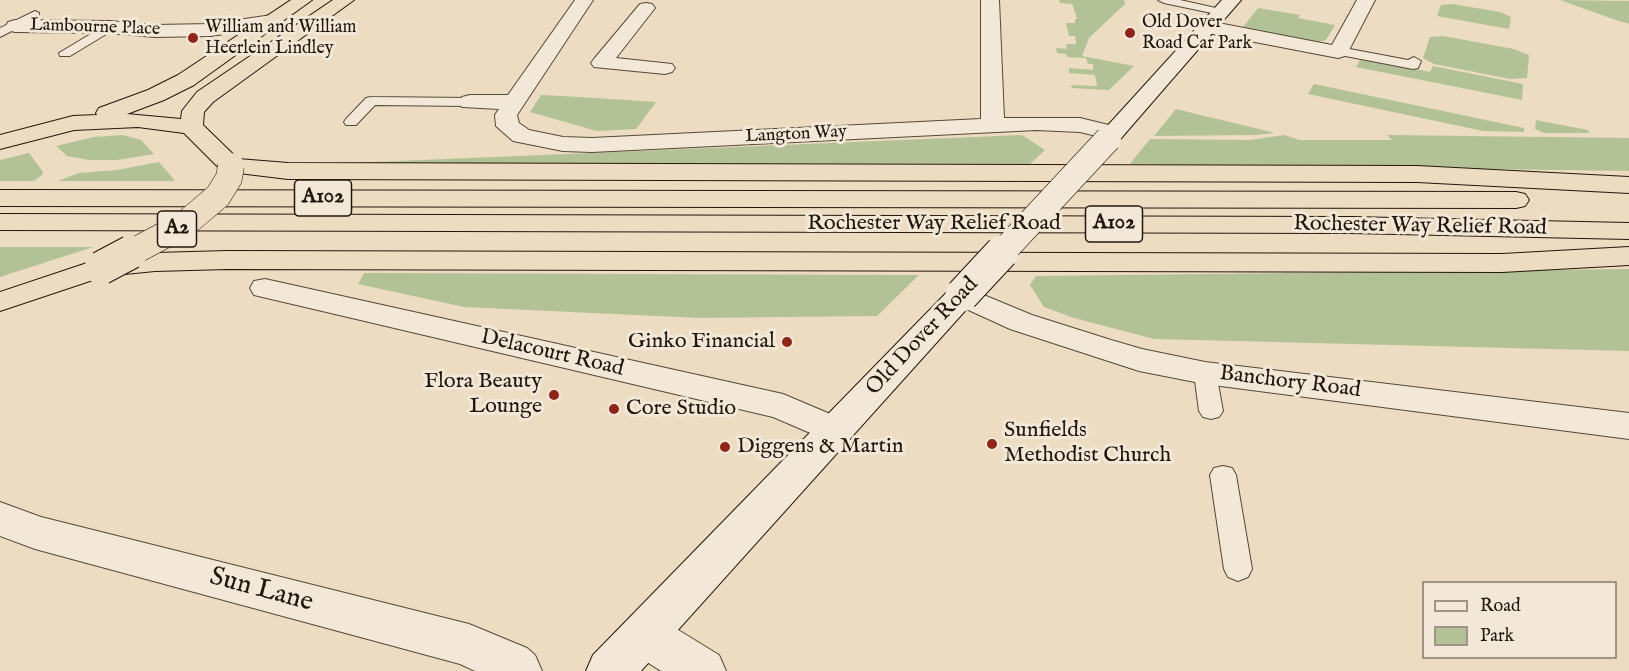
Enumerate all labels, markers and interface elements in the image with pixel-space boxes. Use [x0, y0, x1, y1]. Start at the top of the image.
place label: Old Dover Road Car Park [1142, 12, 1252, 54]
street label: Lambourne Place [29, 15, 161, 41]
place label: William and William Heerlein Lindley [205, 17, 357, 60]
marker: Old Dover Road Car Park [1123, 26, 1137, 40]
marker: William and William Heerlein Lindley [186, 31, 200, 45]
street label: Langton Way [745, 122, 847, 148]
road number: A102 [294, 180, 352, 216]
road number: A102 [1086, 206, 1142, 242]
road number: A2 [158, 211, 196, 247]
street label: Rochester Way Relief Road [807, 211, 1061, 237]
street label: Rochester Way Relief Road [1293, 212, 1547, 242]
street label: Old Dover Road [861, 272, 985, 402]
street label: Delacourt Road [478, 325, 626, 383]
place label: Ginko Financial [628, 329, 775, 355]
marker: Ginko Financial [780, 335, 794, 349]
street label: Banchory Road [1218, 361, 1362, 405]
place label: Flora Beauty Lounge [424, 369, 542, 420]
marker: Flora Beauty Lounge [547, 388, 561, 402]
place label: Core Studio [626, 396, 736, 422]
marker: Core Studio [607, 402, 621, 416]
place label: Sunfields Methodist Church [1004, 418, 1171, 470]
place label: Diggens & Martin [737, 434, 904, 460]
marker: Sunfields Methodist Church [985, 437, 999, 451]
marker: Diggens & Martin [718, 440, 732, 454]
street label: Sun Lane [206, 562, 316, 620]
legend [1422, 581, 1617, 659]
text: Road [1480, 595, 1521, 618]
text: Park [1480, 625, 1514, 648]

